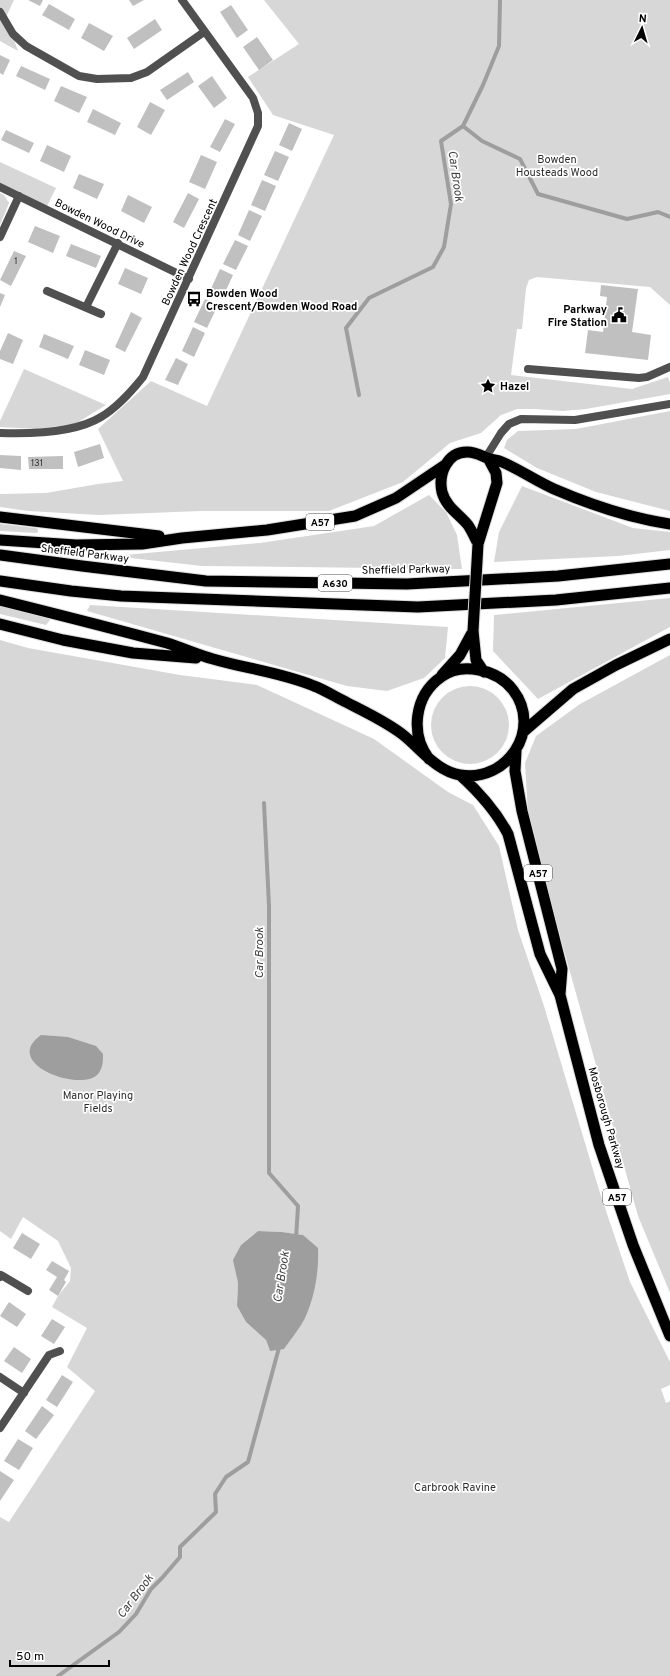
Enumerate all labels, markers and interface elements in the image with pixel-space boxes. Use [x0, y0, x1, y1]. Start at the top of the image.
north arrow [622, 8, 662, 48]
text: N [638, 12, 647, 26]
water label: Car Brook [443, 149, 467, 204]
park label: Bowden Housteads Wood [516, 153, 598, 180]
street label: Bowden Wood Drive [52, 196, 147, 252]
street label: Bowden Wood Crescent [159, 197, 221, 308]
house number: 1 [14, 256, 18, 267]
place label: Bowden Wood Crescent/Bowden Wood Road [206, 287, 357, 314]
bus stop icon: Bowden Wood Crescent/Bowden Wood Road [185, 290, 203, 308]
place label: Parkway Fire Station [548, 303, 607, 330]
public building icon: Parkway Fire Station [610, 306, 628, 324]
place icon: Hazel [479, 377, 497, 395]
place label: Hazel [500, 380, 529, 394]
house number: 131 [31, 458, 43, 469]
road number: A57 [306, 514, 334, 530]
street label: Sheffield Parkway [40, 542, 130, 566]
street label: Sheffield Parkway [362, 562, 451, 578]
road number: A630 [318, 575, 352, 591]
road number: A57 [524, 865, 552, 881]
water label: Car Brook [252, 926, 268, 979]
street label: Mosborough Parkway [585, 1066, 627, 1171]
park label: Manor Playing Fields [63, 1089, 133, 1116]
road number: A57 [603, 1189, 631, 1205]
water label: Car Brook [270, 1249, 294, 1304]
park label: Carbrook Ravine [414, 1481, 496, 1495]
water label: Car Brook [114, 1570, 158, 1622]
scale bar [10, 1642, 109, 1668]
text: 50 m [16, 1649, 44, 1665]

